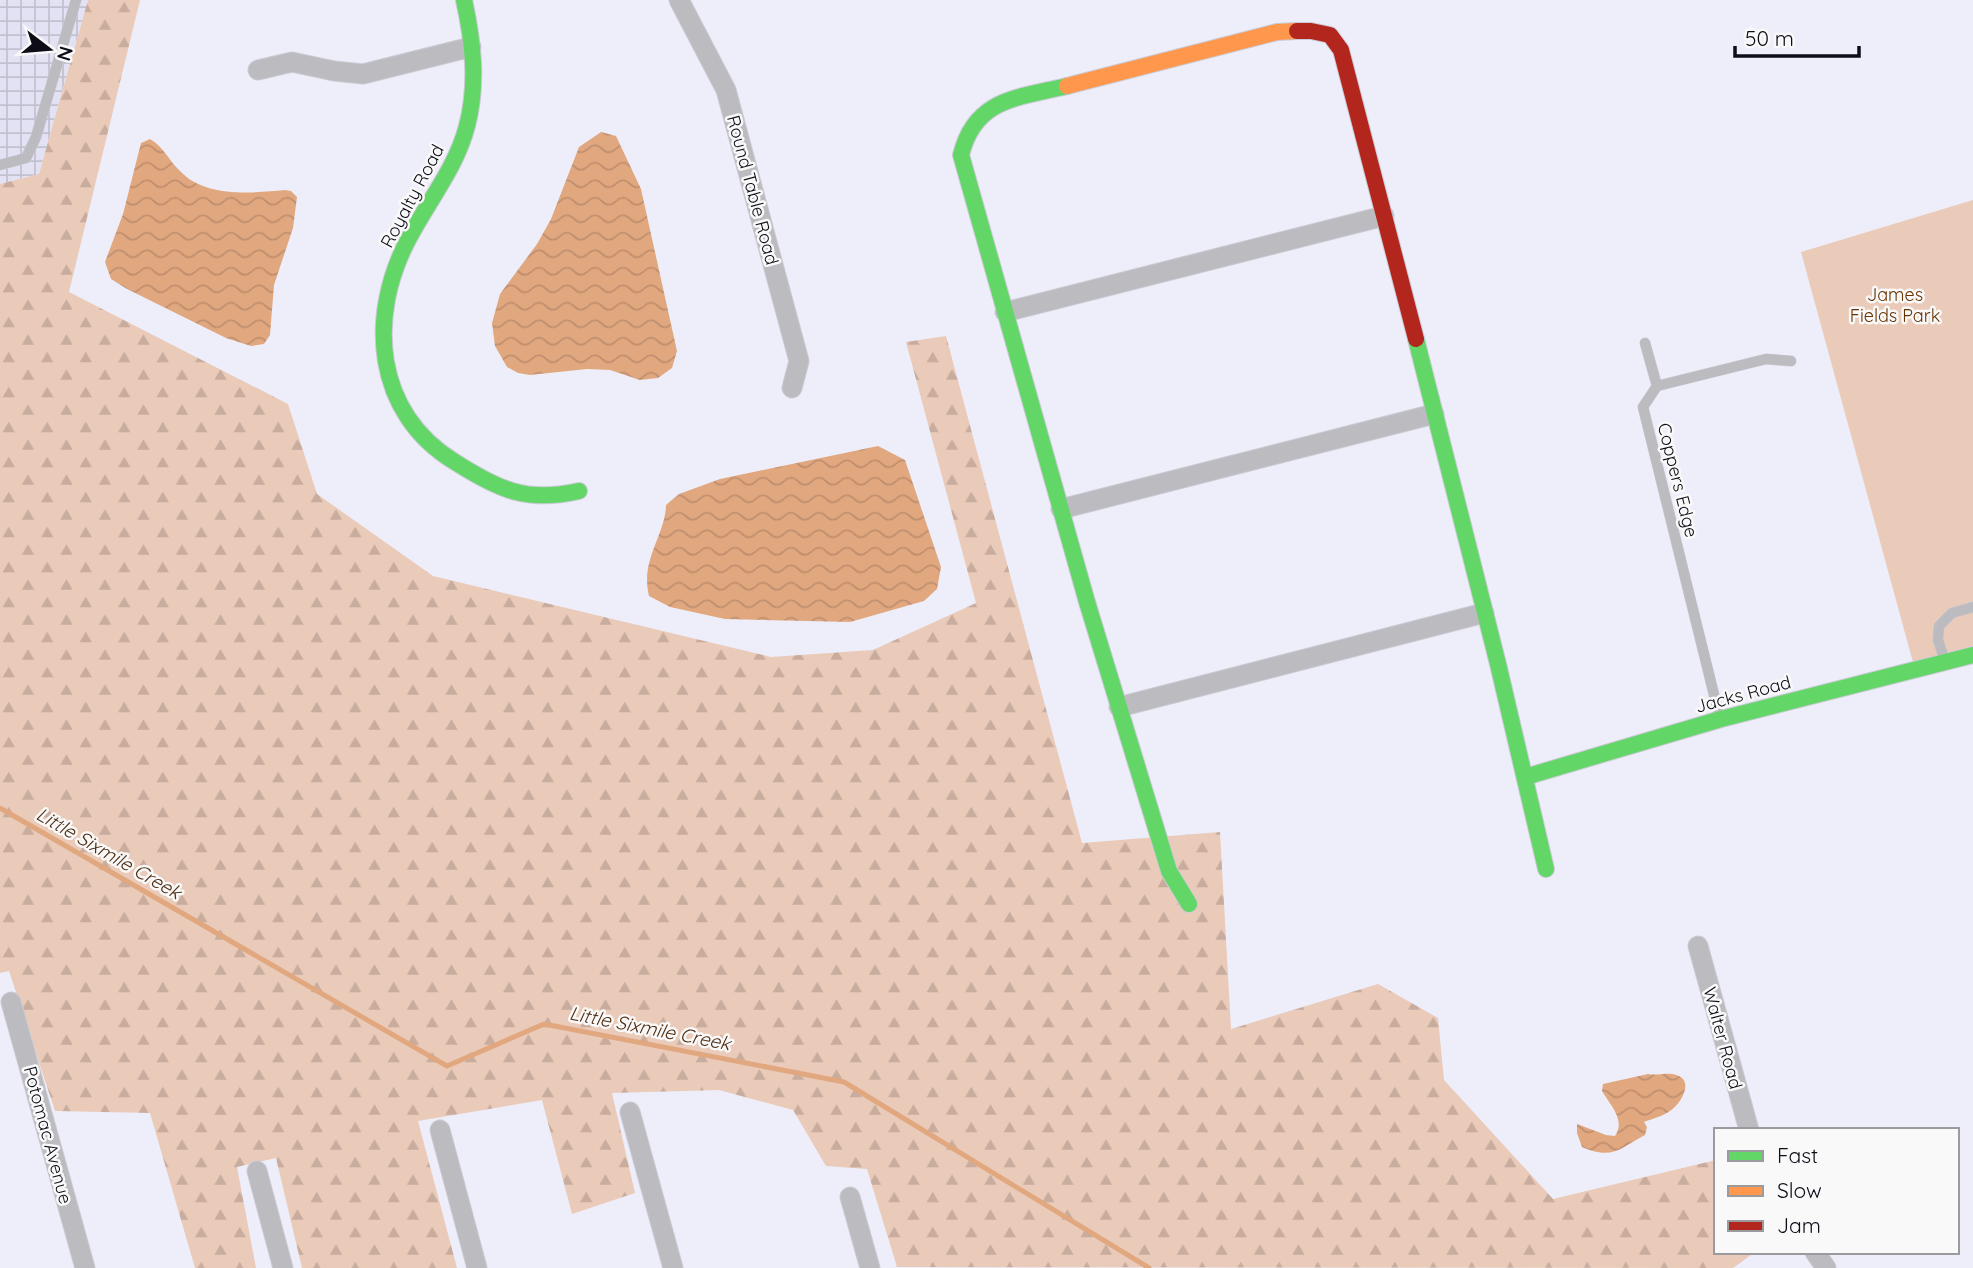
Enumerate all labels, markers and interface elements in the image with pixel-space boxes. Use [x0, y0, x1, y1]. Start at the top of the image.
north arrow [14, 14, 84, 84]
scale bar [1735, 14, 1859, 58]
text: 50 m [1745, 25, 1794, 51]
text: N [52, 44, 79, 64]
street label: Round Table Road [722, 113, 784, 267]
street label: Royalty Road [375, 140, 449, 252]
park label: James Fields Park [1850, 283, 1940, 327]
street label: Coppers Edge [1653, 420, 1703, 540]
street label: Jacks Road [1693, 670, 1793, 718]
water label: Little Sixmile Creek [32, 802, 187, 905]
street label: Walter Road [1698, 984, 1748, 1092]
water label: Little Sixmile Creek [567, 1001, 734, 1056]
street label: Potomac Avenue [19, 1064, 77, 1206]
legend [1714, 1128, 1959, 1254]
text: Fast [1777, 1142, 1818, 1168]
text: Slow [1777, 1177, 1822, 1203]
text: Jam [1777, 1212, 1821, 1238]

